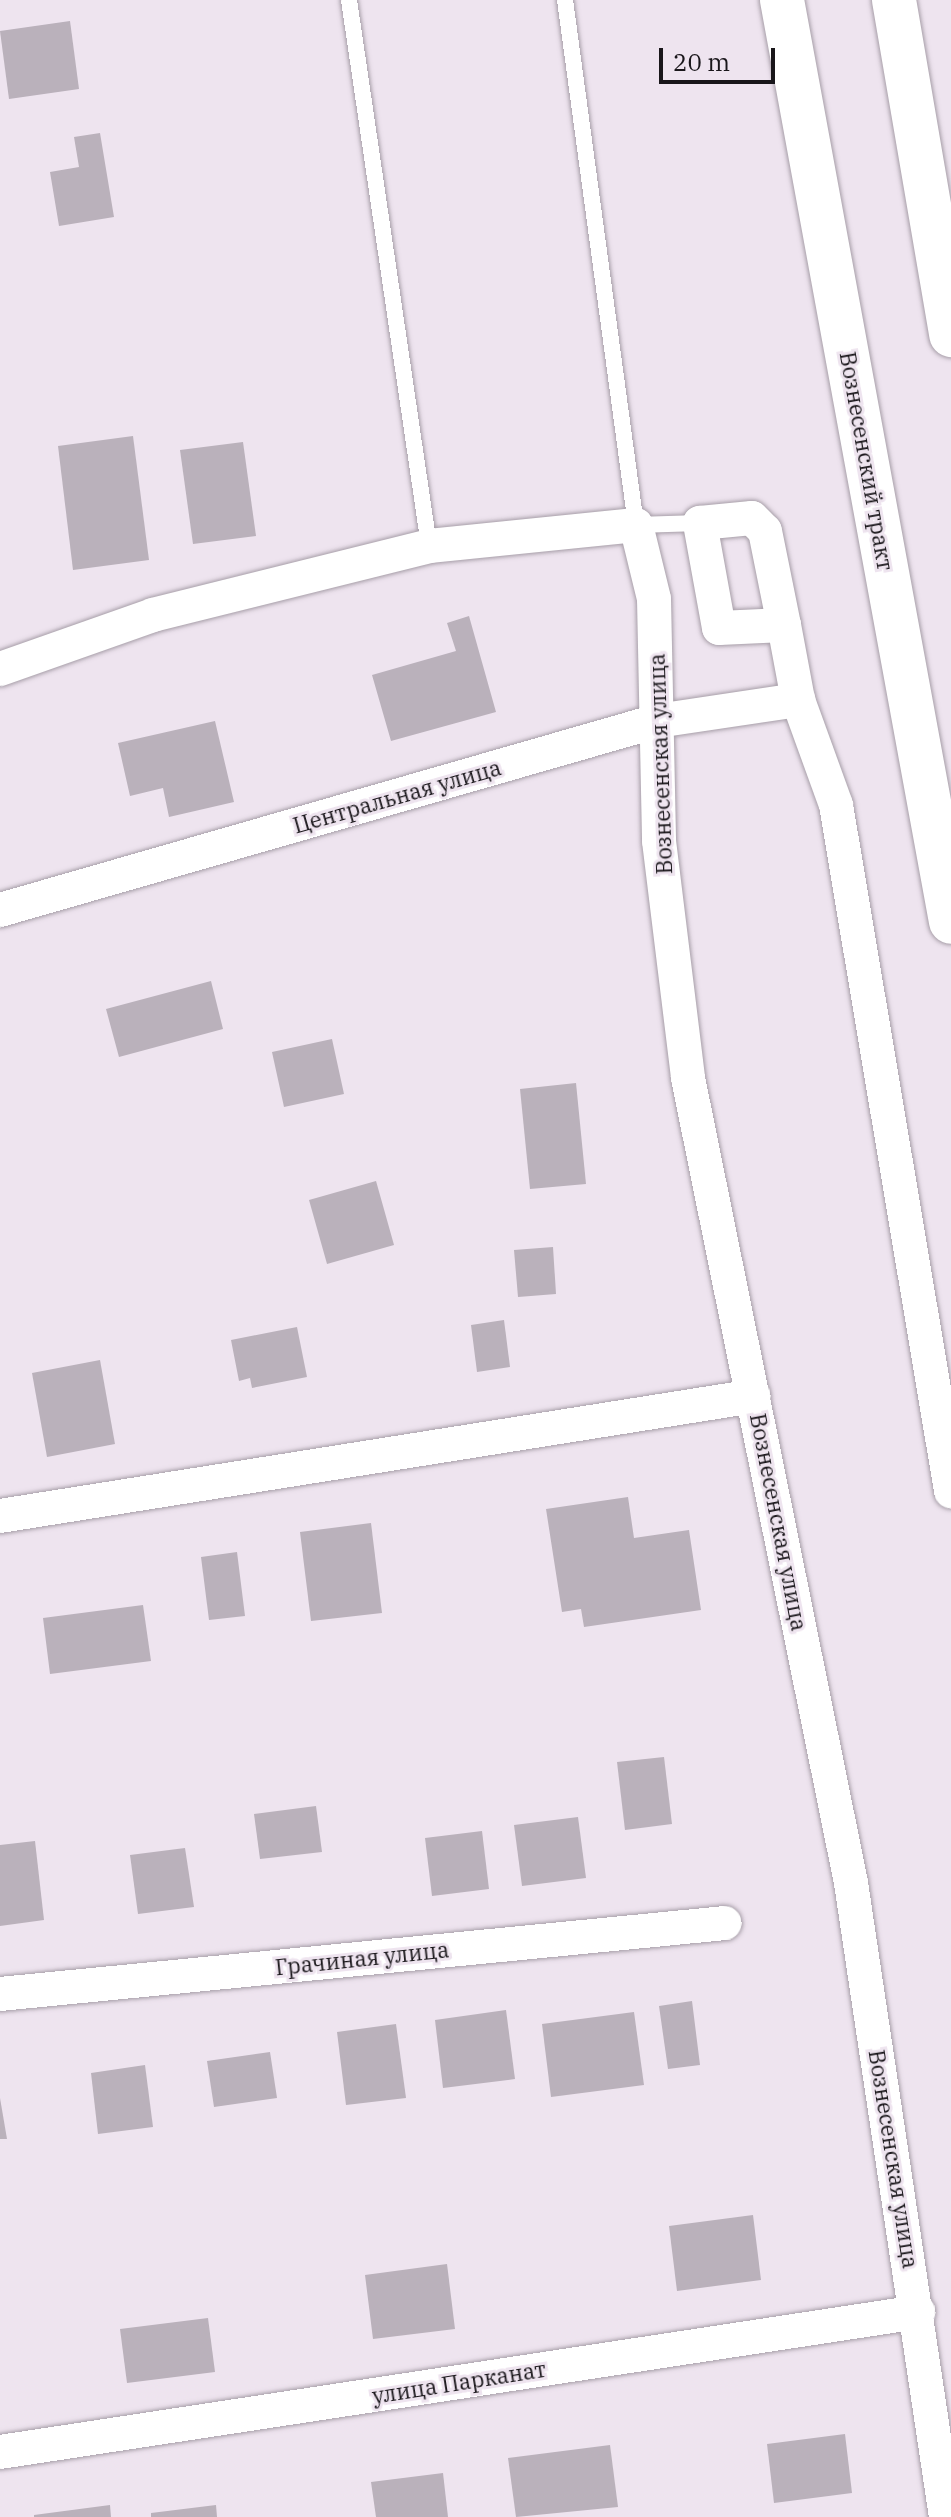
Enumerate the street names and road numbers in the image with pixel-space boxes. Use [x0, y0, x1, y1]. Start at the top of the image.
street label: Вознесенский тракт [835, 350, 899, 572]
street label: Вознесенская улица [643, 653, 677, 875]
street label: Центральная улица [290, 754, 504, 838]
street label: Вознесенская улица [745, 1411, 813, 1633]
street label: Грачиная улица [274, 1936, 450, 1980]
street label: Вознесенская улица [864, 2048, 924, 2270]
street label: улица Парканат [370, 2355, 548, 2409]

